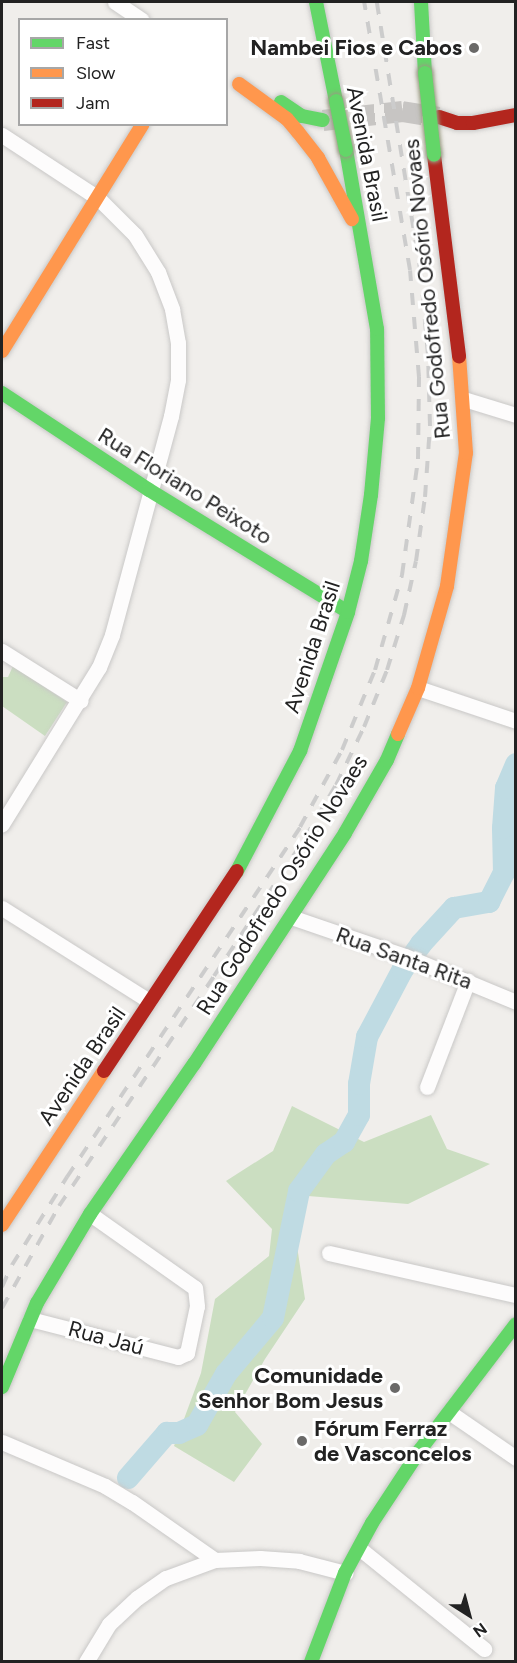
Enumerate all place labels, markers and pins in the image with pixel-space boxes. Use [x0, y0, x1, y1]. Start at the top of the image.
place label: Nambei Fios e Cabos [250, 35, 462, 61]
marker: Nambei Fios e Cabos [467, 41, 481, 55]
place label: Comunidade Senhor Bom Jesus [198, 1362, 383, 1414]
marker: Comunidade Senhor Bom Jesus [388, 1381, 402, 1395]
place label: Fórum Ferraz de Vasconcelos [314, 1415, 471, 1466]
marker: Fórum Ferraz de Vasconcelos [295, 1434, 309, 1448]

